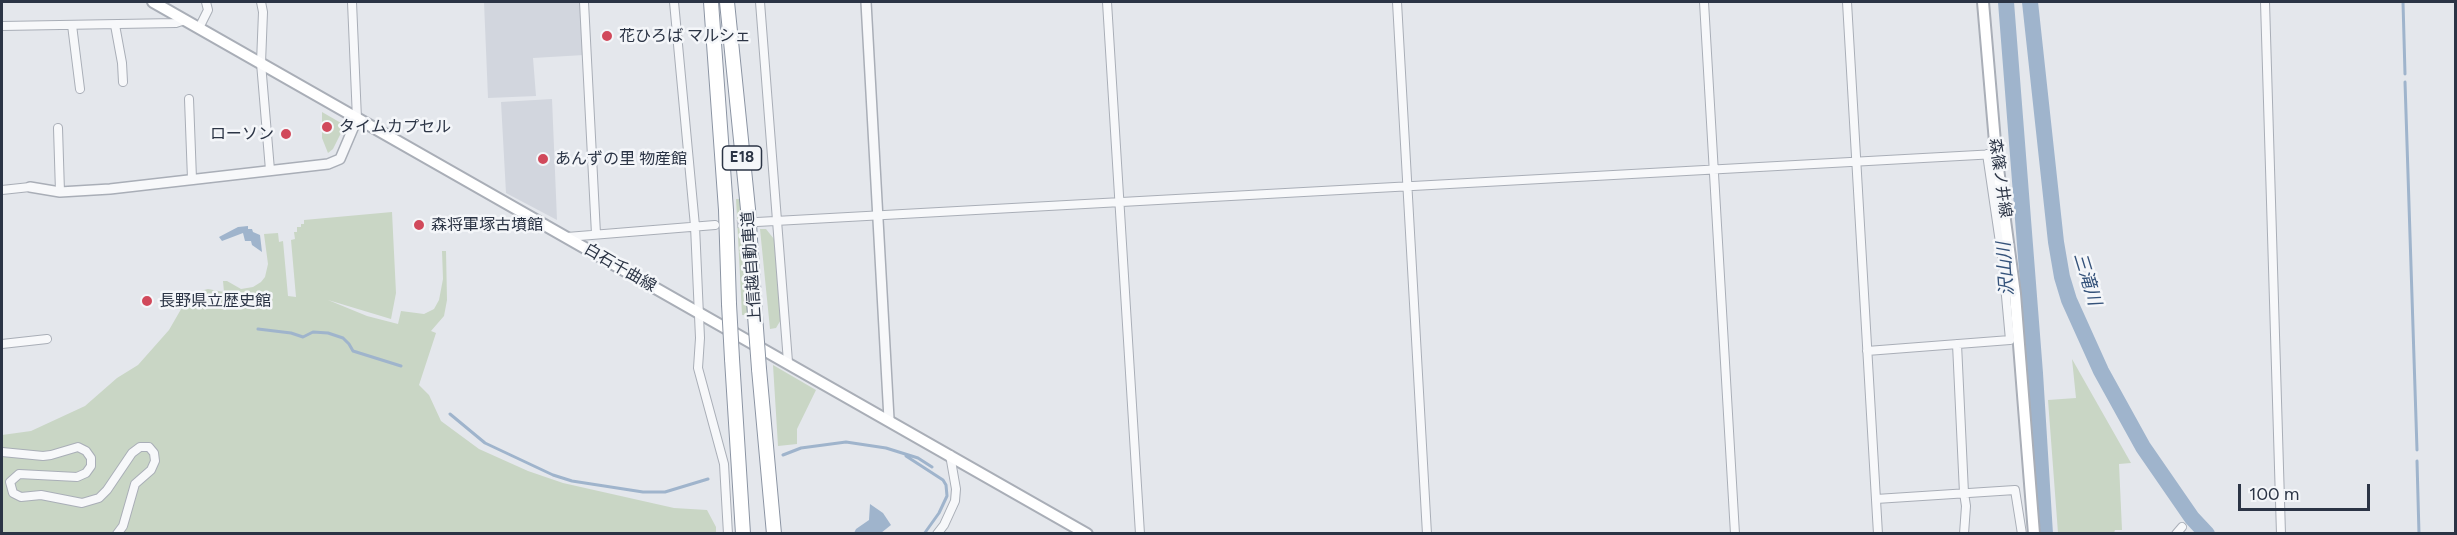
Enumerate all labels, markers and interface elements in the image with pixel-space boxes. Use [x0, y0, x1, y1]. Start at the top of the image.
place label: 花ひろば マルシェ [619, 26, 751, 46]
marker: 花ひろば マルシェ [600, 29, 614, 43]
place label: タイムカプセル [339, 117, 451, 137]
marker: タイムカプセル [320, 120, 334, 134]
place label: ローソン [210, 124, 274, 144]
marker: ローソン [279, 127, 293, 141]
street label: 森篠ノ井線 [1985, 137, 2015, 219]
road number: E18 [722, 146, 762, 170]
place label: あんずの里 物産館 [555, 149, 687, 169]
marker: あんずの里 物産館 [536, 152, 550, 166]
street label: 上信越自動車道 [739, 210, 765, 324]
place label: 森将軍塚古墳館 [431, 215, 543, 235]
marker: 森将軍塚古墳館 [412, 218, 426, 232]
street label: 白石千曲線 [581, 240, 659, 296]
water label: 沢山川 [1993, 241, 2019, 297]
water label: 三滝川 [2069, 250, 2105, 308]
place label: 長野県立歴史館 [159, 291, 271, 311]
marker: 長野県立歴史館 [140, 294, 154, 308]
scale bar [2241, 472, 2373, 510]
text: 100 m [2249, 483, 2299, 505]

